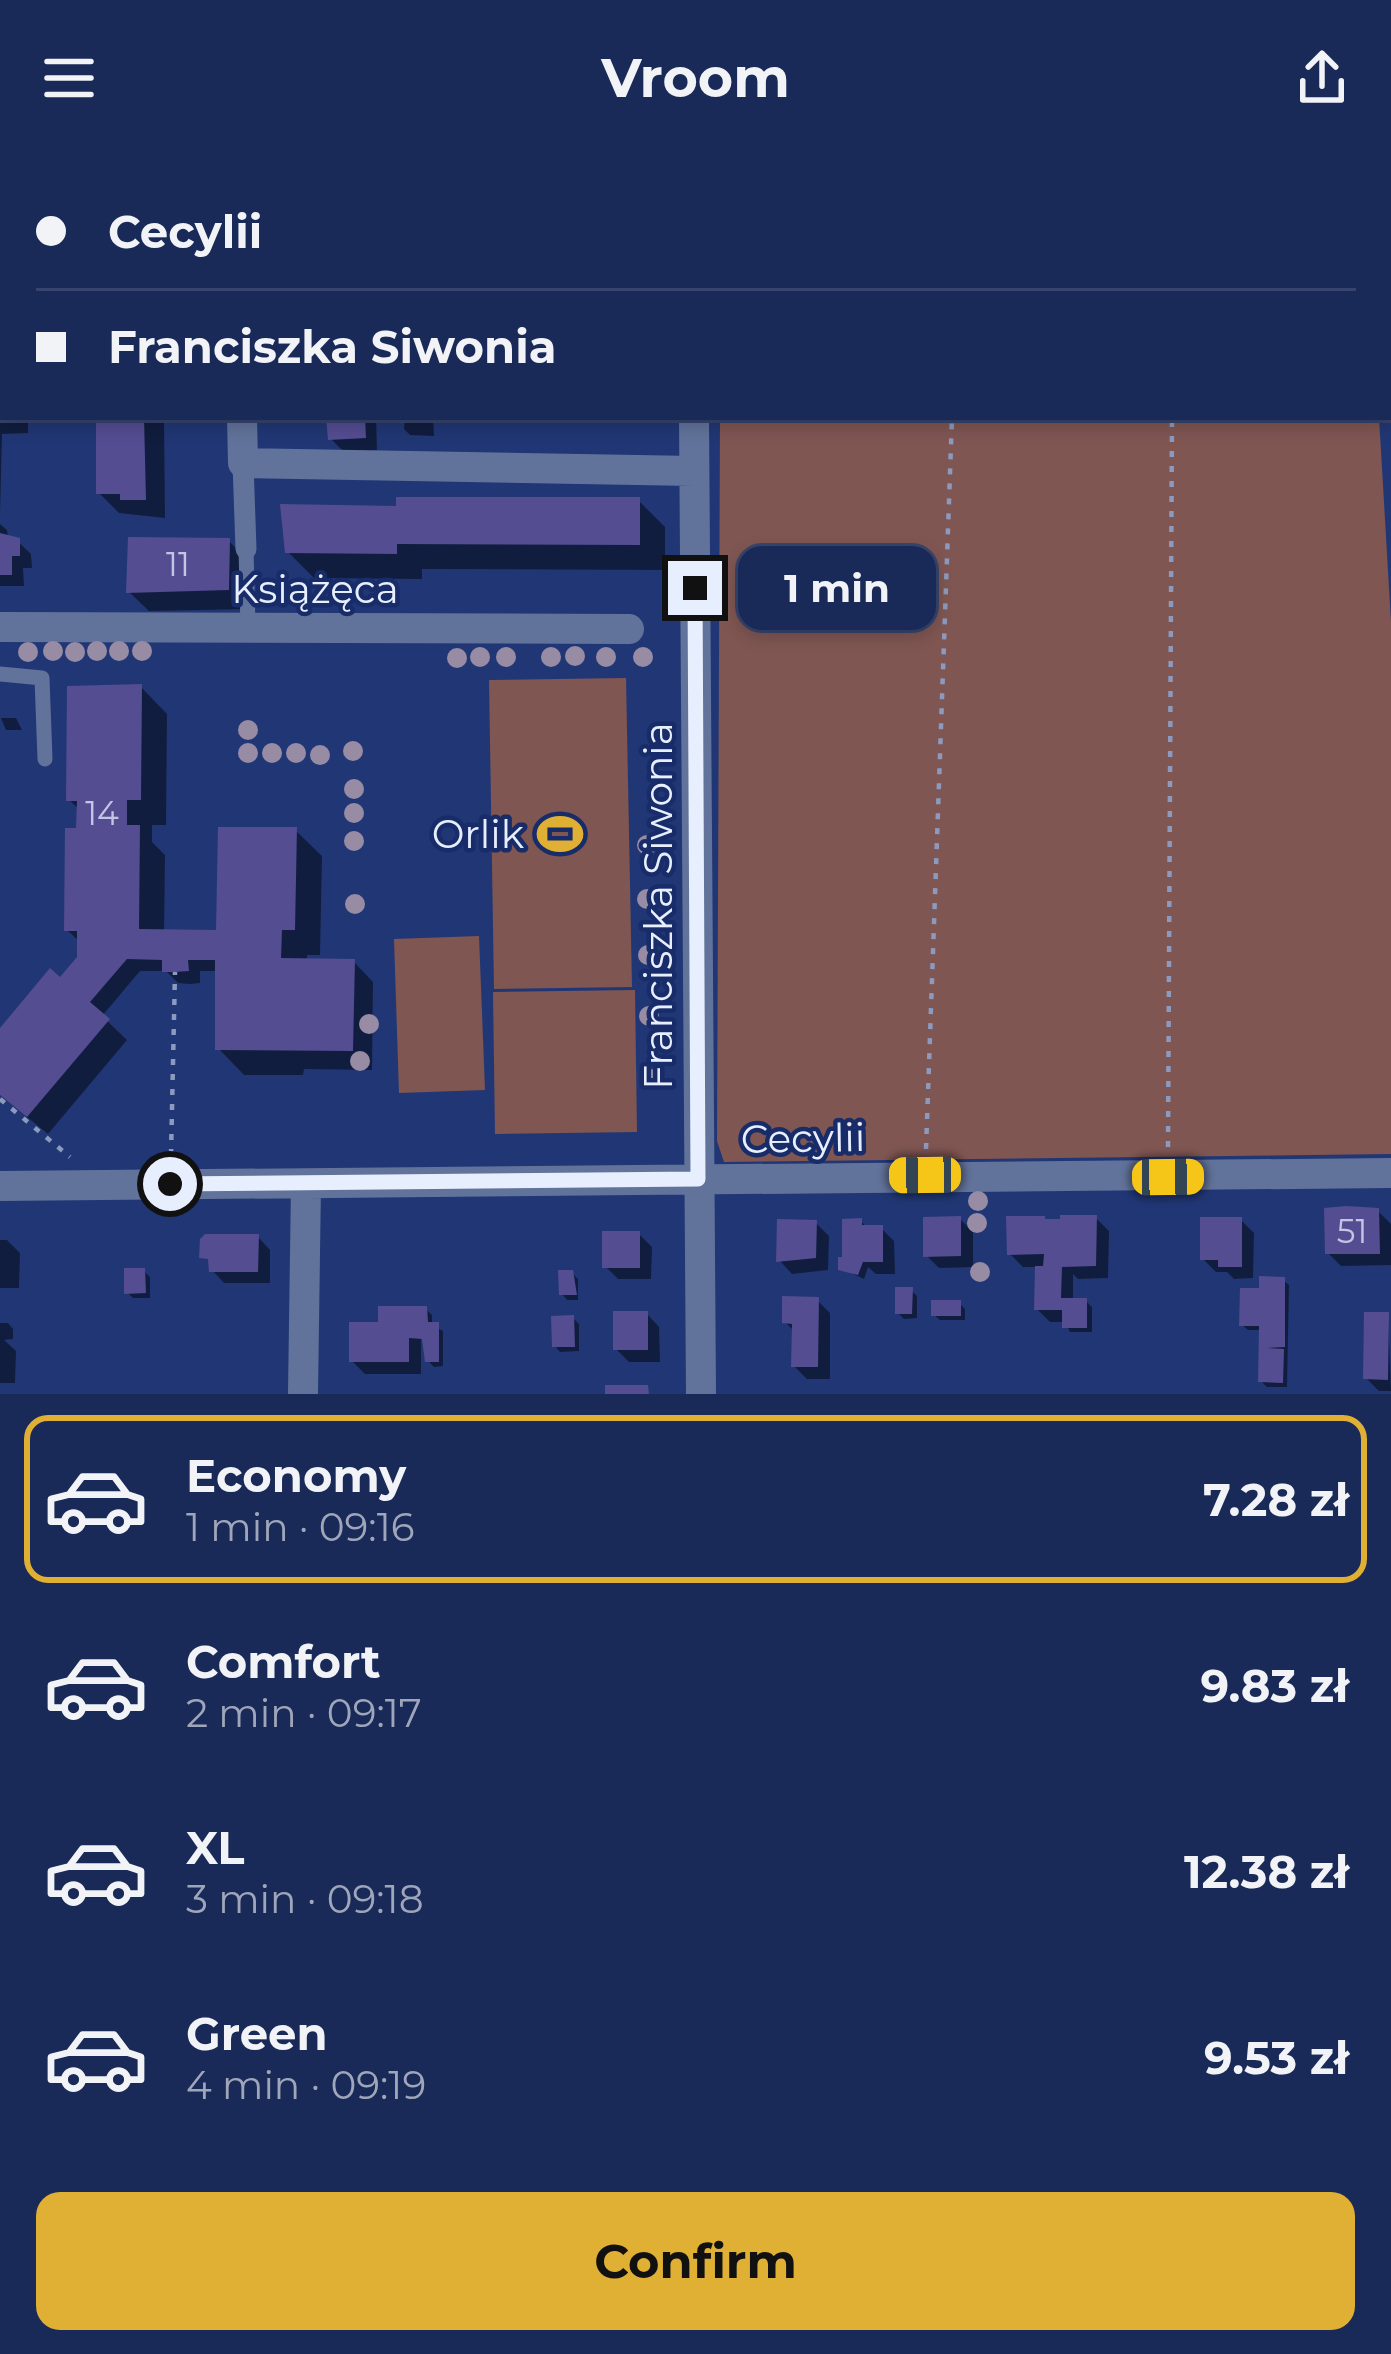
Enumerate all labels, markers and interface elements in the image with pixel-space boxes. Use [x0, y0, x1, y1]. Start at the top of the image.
icon: menu [36, 45, 102, 111]
text: Vroom [601, 45, 790, 111]
icon: share [1289, 45, 1355, 111]
text: Cecylii [108, 204, 262, 259]
text: Franciszka Siwonia [108, 319, 556, 374]
house number: 11 [166, 544, 190, 584]
callout: 1 min [737, 546, 935, 630]
route end [668, 561, 722, 615]
text: 1 min [784, 564, 890, 612]
street label: Książęca [231, 565, 399, 613]
street label: Franciszka Siwonia [634, 722, 682, 1090]
house number: 14 [85, 793, 119, 833]
sports icon: Orlik [535, 809, 585, 859]
place label: Orlik [432, 810, 525, 858]
street label: Cecylii [740, 1113, 866, 1163]
car [889, 1156, 961, 1194]
route start [143, 1157, 197, 1211]
car [1132, 1158, 1204, 1196]
house number: 51 [1337, 1211, 1367, 1251]
icon: car [42, 1445, 150, 1553]
text: Economy [186, 1448, 406, 1503]
text: 7.28 zł [1203, 1472, 1349, 1527]
text: 1 min · 09:16 [186, 1503, 414, 1551]
icon: car [42, 1631, 150, 1739]
text: Comfort [186, 1634, 381, 1689]
text: 9.83 zł [1200, 1658, 1349, 1713]
text: 2 min · 09:17 [186, 1689, 422, 1737]
icon: car [42, 1817, 150, 1925]
text: XL [186, 1820, 244, 1875]
text: 12.38 zł [1184, 1844, 1349, 1899]
text: 3 min · 09:18 [186, 1875, 424, 1923]
icon: car [42, 2003, 150, 2111]
text: Green [186, 2006, 328, 2061]
text: 9.53 zł [1204, 2030, 1349, 2085]
text: 4 min · 09:19 [186, 2061, 426, 2109]
button: Confirm [36, 2192, 1355, 2330]

